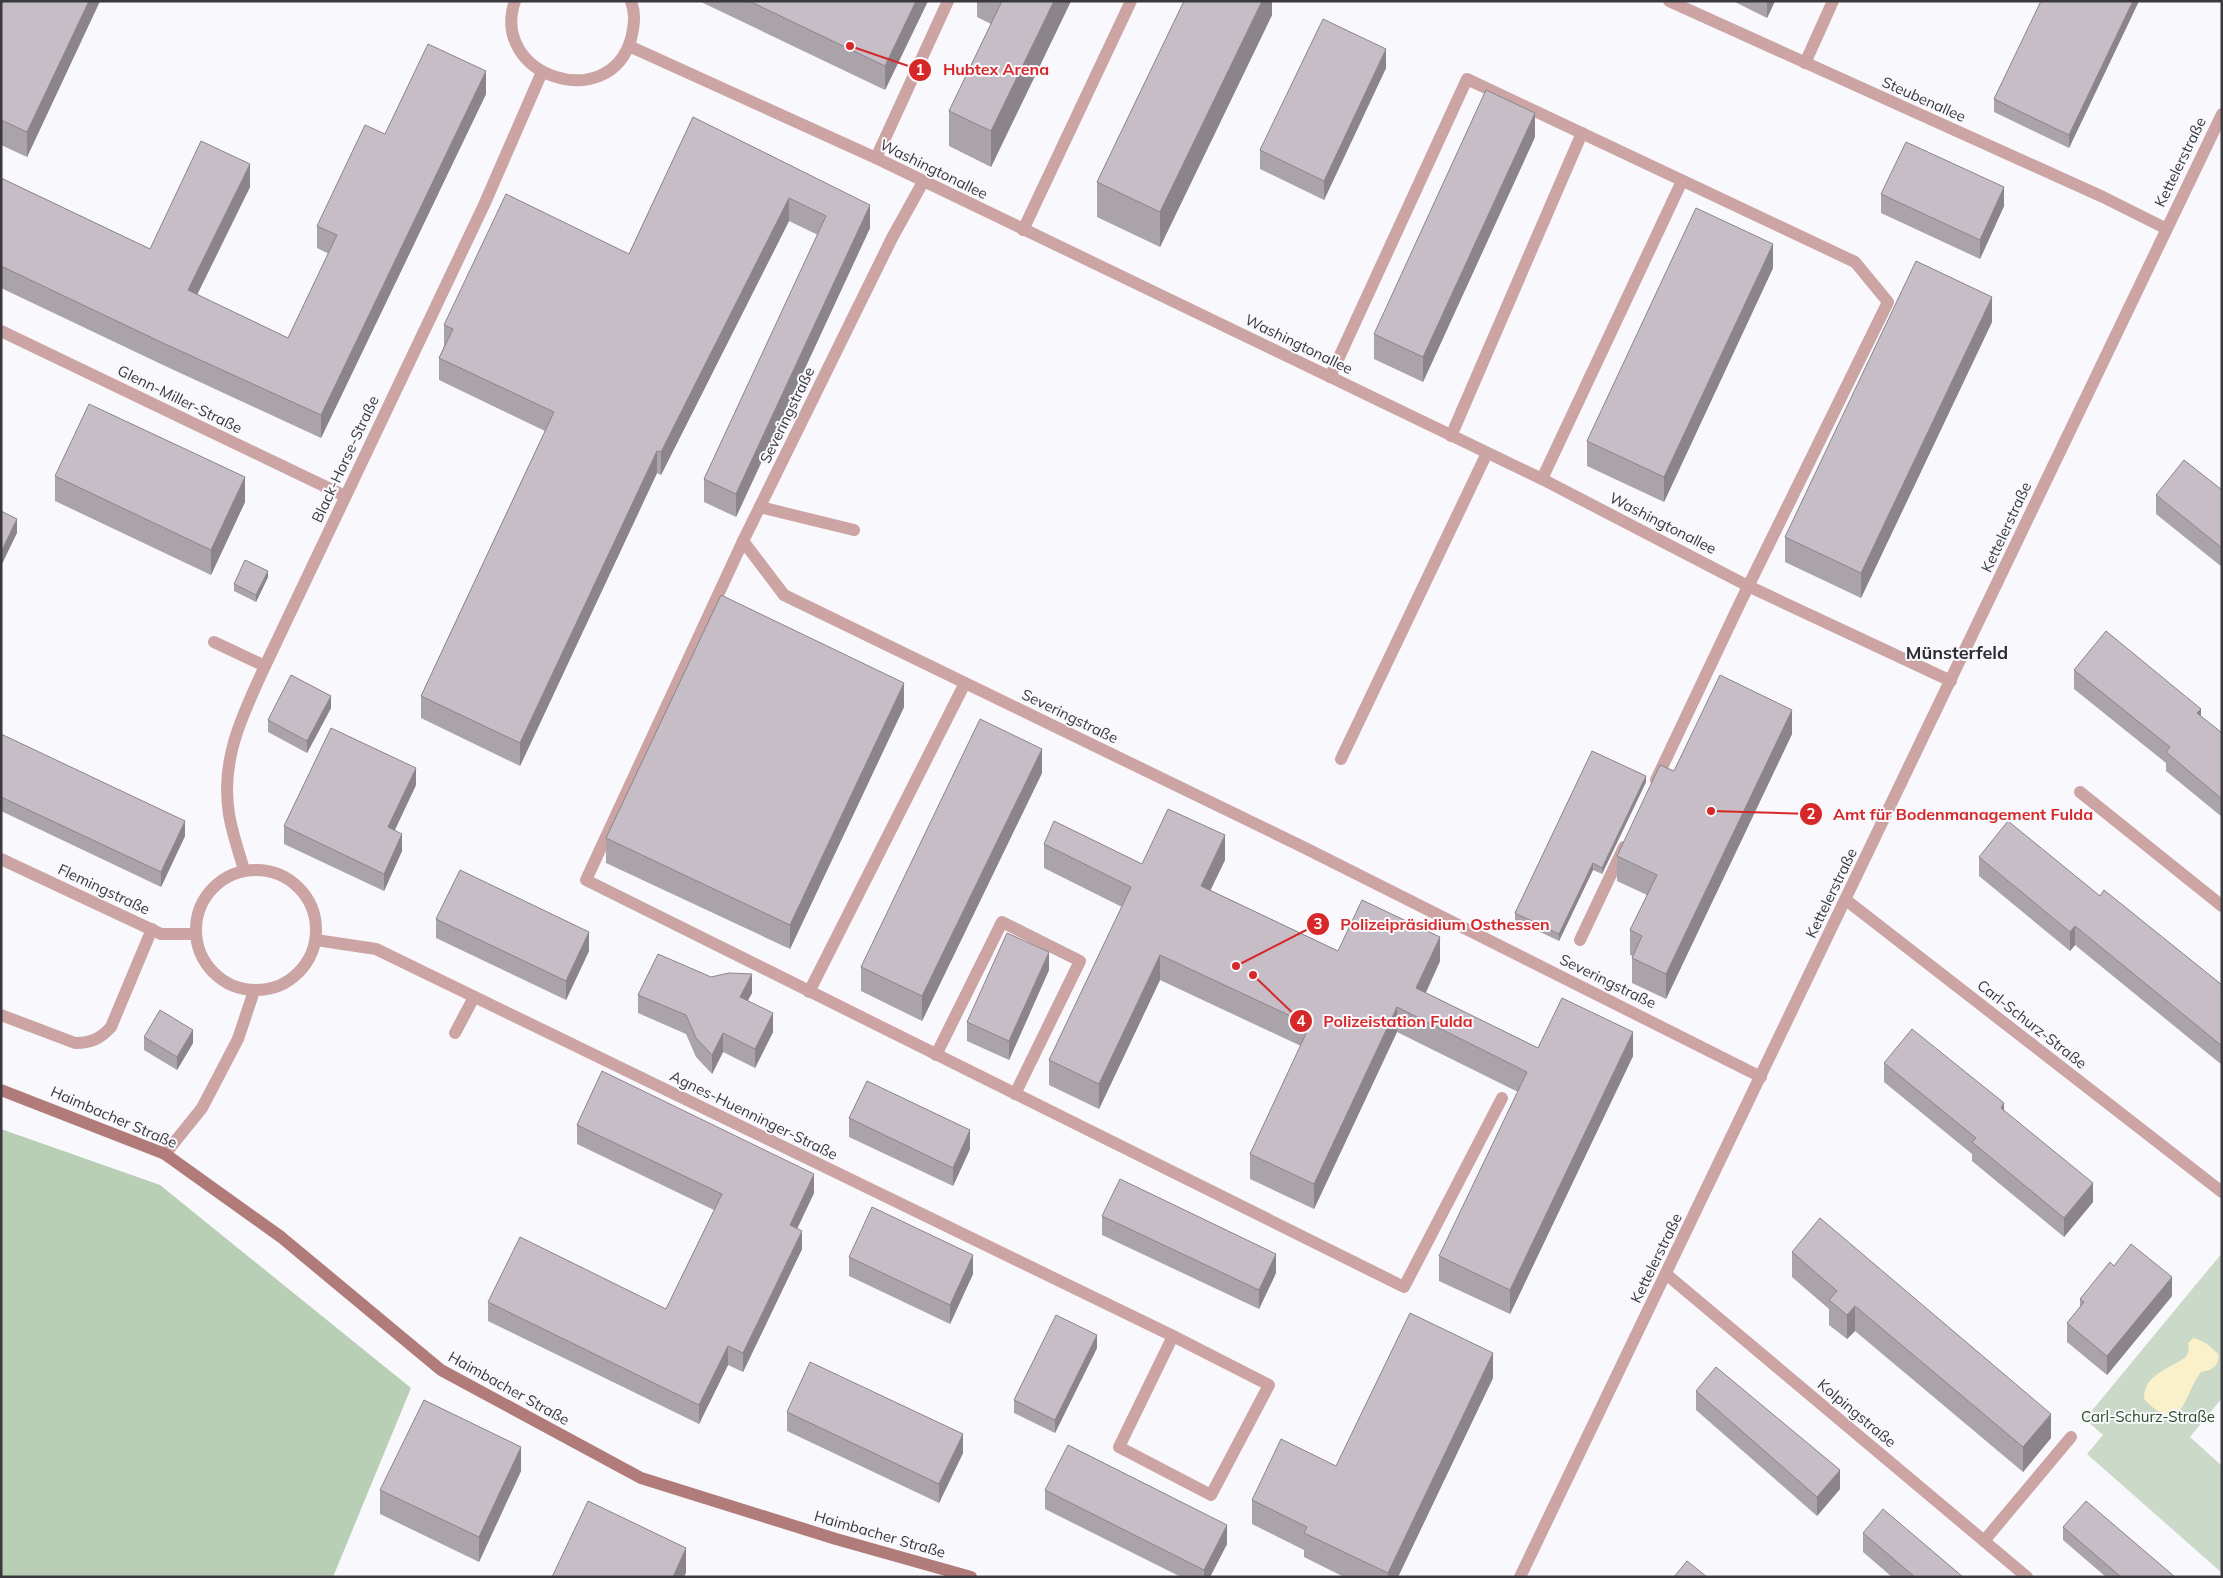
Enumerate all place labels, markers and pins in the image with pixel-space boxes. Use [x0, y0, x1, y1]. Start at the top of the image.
callout: Hubtex Arena [908, 54, 1059, 85]
callout: Amt für Bodenmanagement Fulda [1798, 799, 2103, 830]
callout: Polizeipräsidium Osthessen [1305, 909, 1560, 940]
callout: Polizeistation Fulda [1288, 1006, 1482, 1037]

